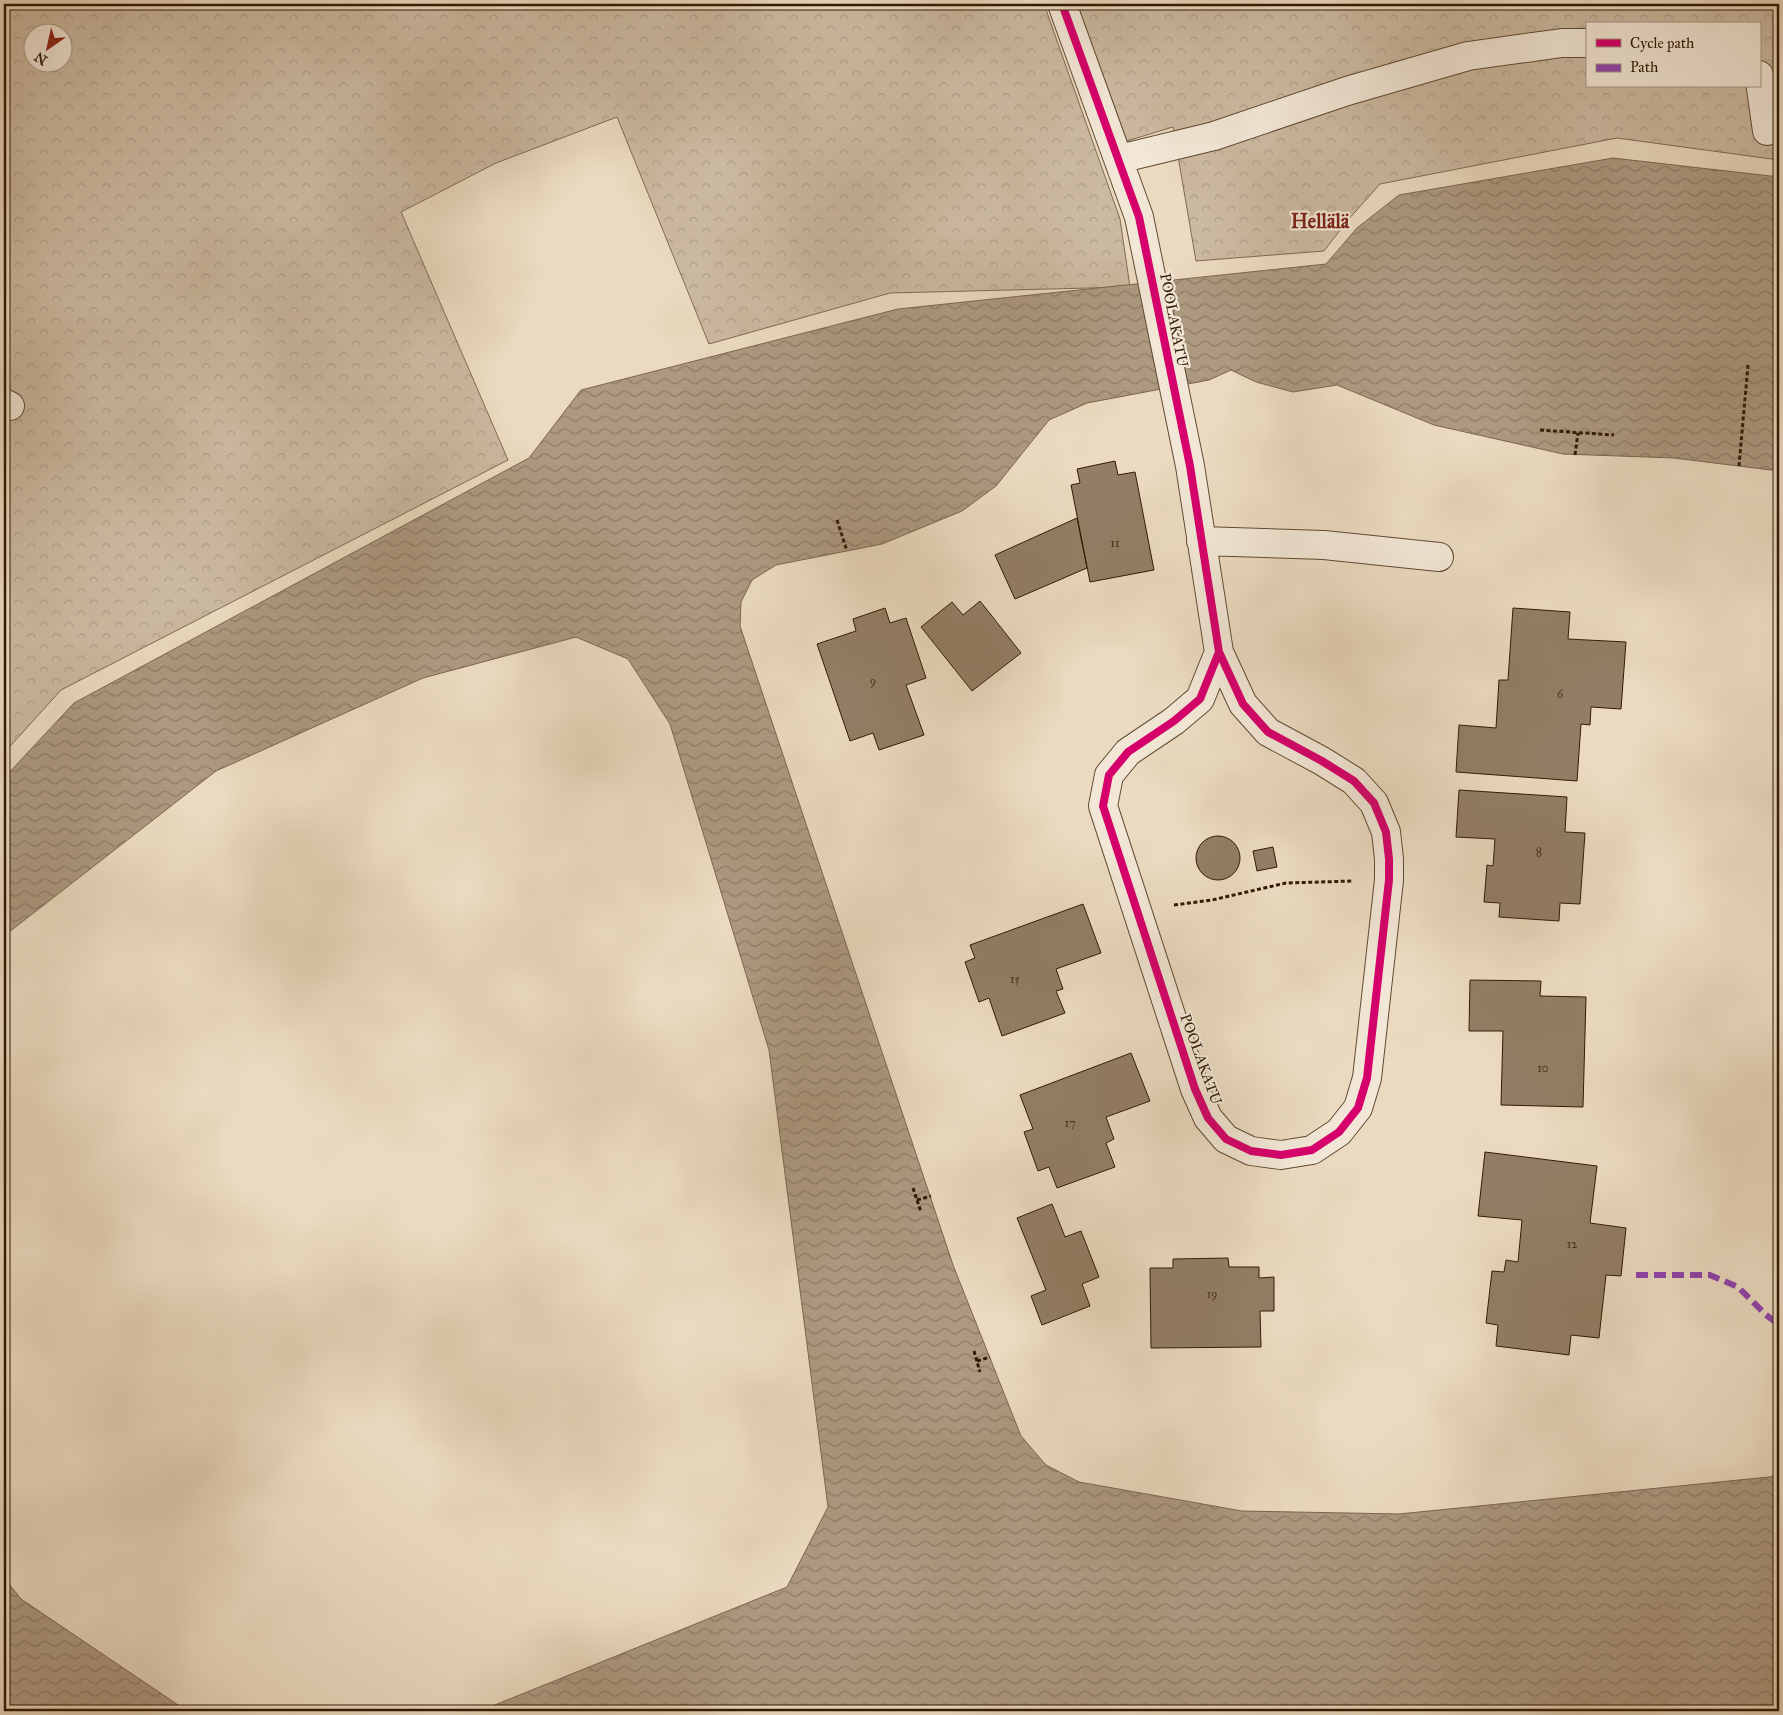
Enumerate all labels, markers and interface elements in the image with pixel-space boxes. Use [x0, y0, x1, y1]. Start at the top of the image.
north arrow [22, 22, 72, 72]
legend [1586, 22, 1760, 88]
text: Cycle path [1630, 34, 1695, 52]
text: N [31, 48, 51, 69]
text: Path [1630, 58, 1659, 76]
district label: Hellälä [1291, 209, 1350, 233]
street label: POOLAKATU [1156, 271, 1192, 369]
house number: 11 [1110, 536, 1120, 550]
house number: 9 [870, 674, 876, 688]
house number: 6 [1557, 687, 1564, 701]
house number: 8 [1536, 845, 1542, 859]
house number: 15 [1010, 972, 1021, 986]
street label: POOLAKATU [1176, 1011, 1226, 1107]
house number: 10 [1537, 1061, 1549, 1075]
house number: 17 [1064, 1116, 1076, 1130]
house number: 12 [1567, 1237, 1577, 1251]
house number: 19 [1206, 1287, 1218, 1301]

